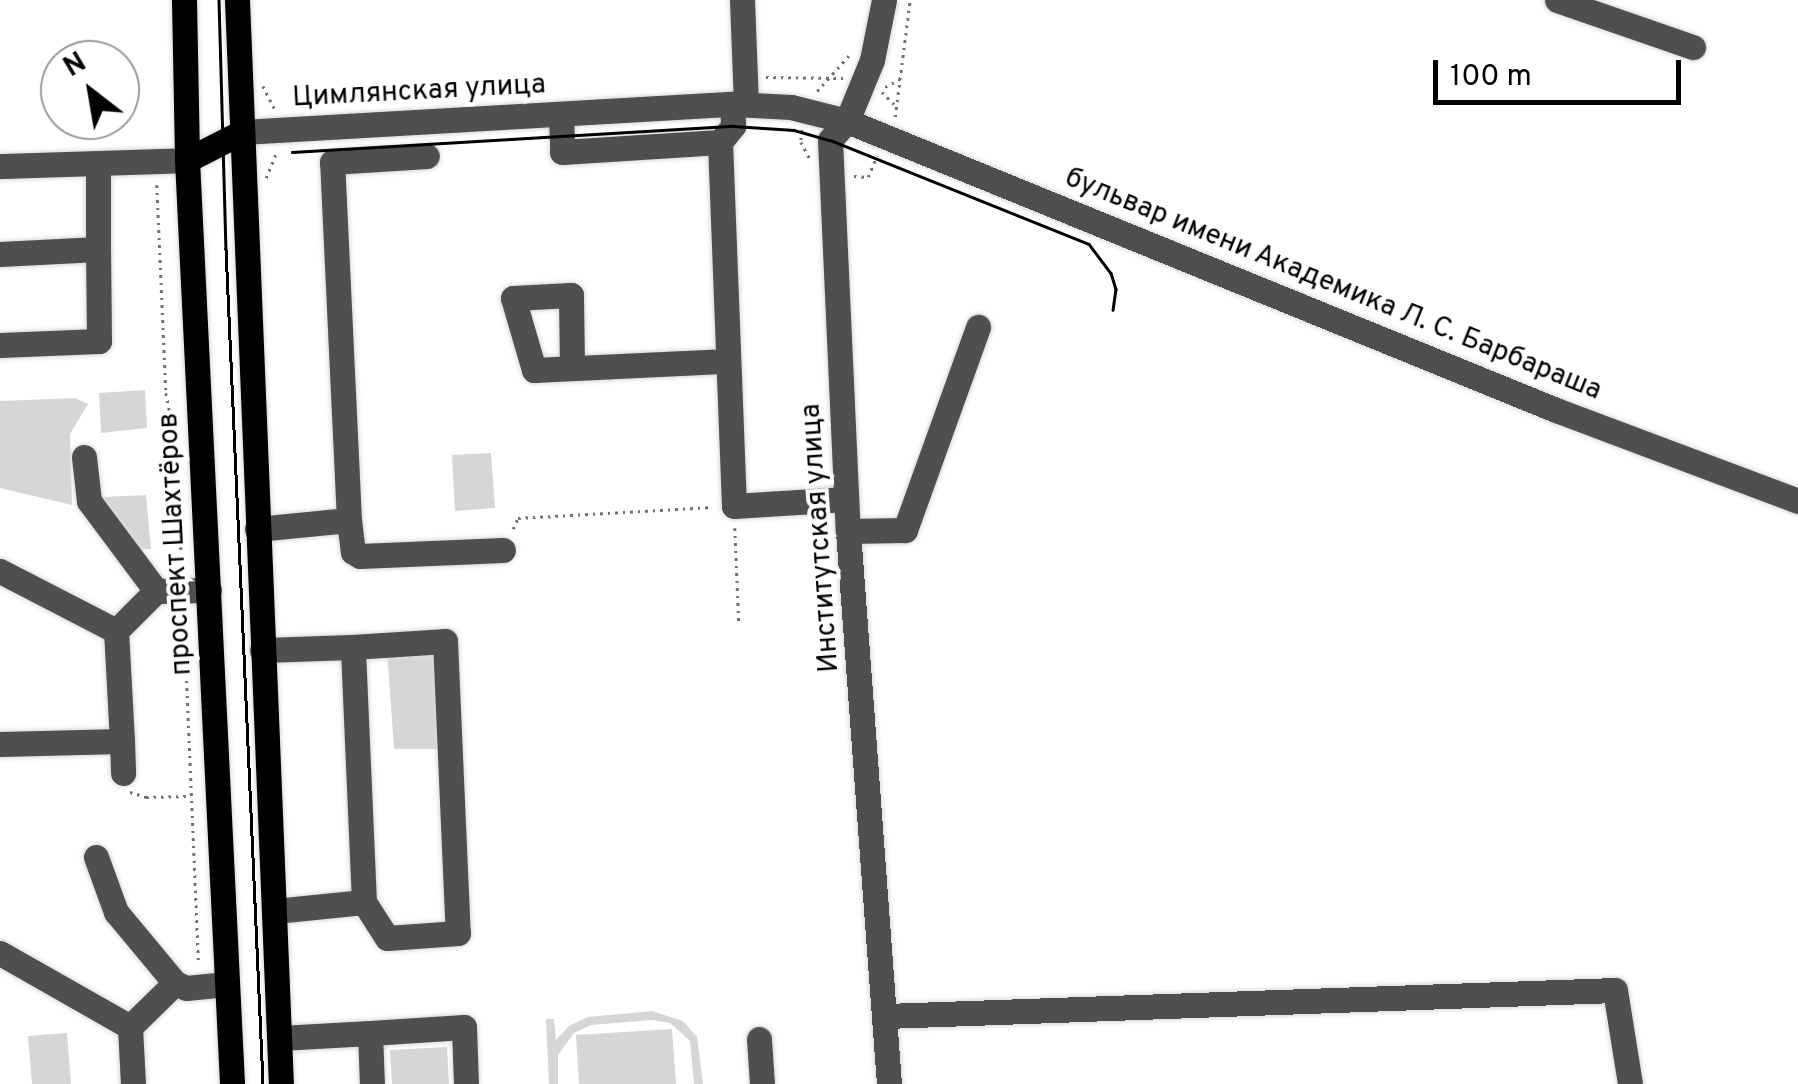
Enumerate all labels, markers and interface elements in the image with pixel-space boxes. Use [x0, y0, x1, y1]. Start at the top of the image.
north arrow [40, 40, 140, 140]
scale bar [1438, 40, 1686, 102]
text: N [58, 45, 93, 87]
text: 100 m [1450, 59, 1532, 96]
street label: Цимлянская улица [291, 69, 547, 115]
street label: бульвар имени Академика Л. С. Барбараша [1059, 161, 1607, 409]
street label: Институтская улица [795, 402, 847, 674]
street label: проспект Шахтёров [152, 412, 200, 676]

